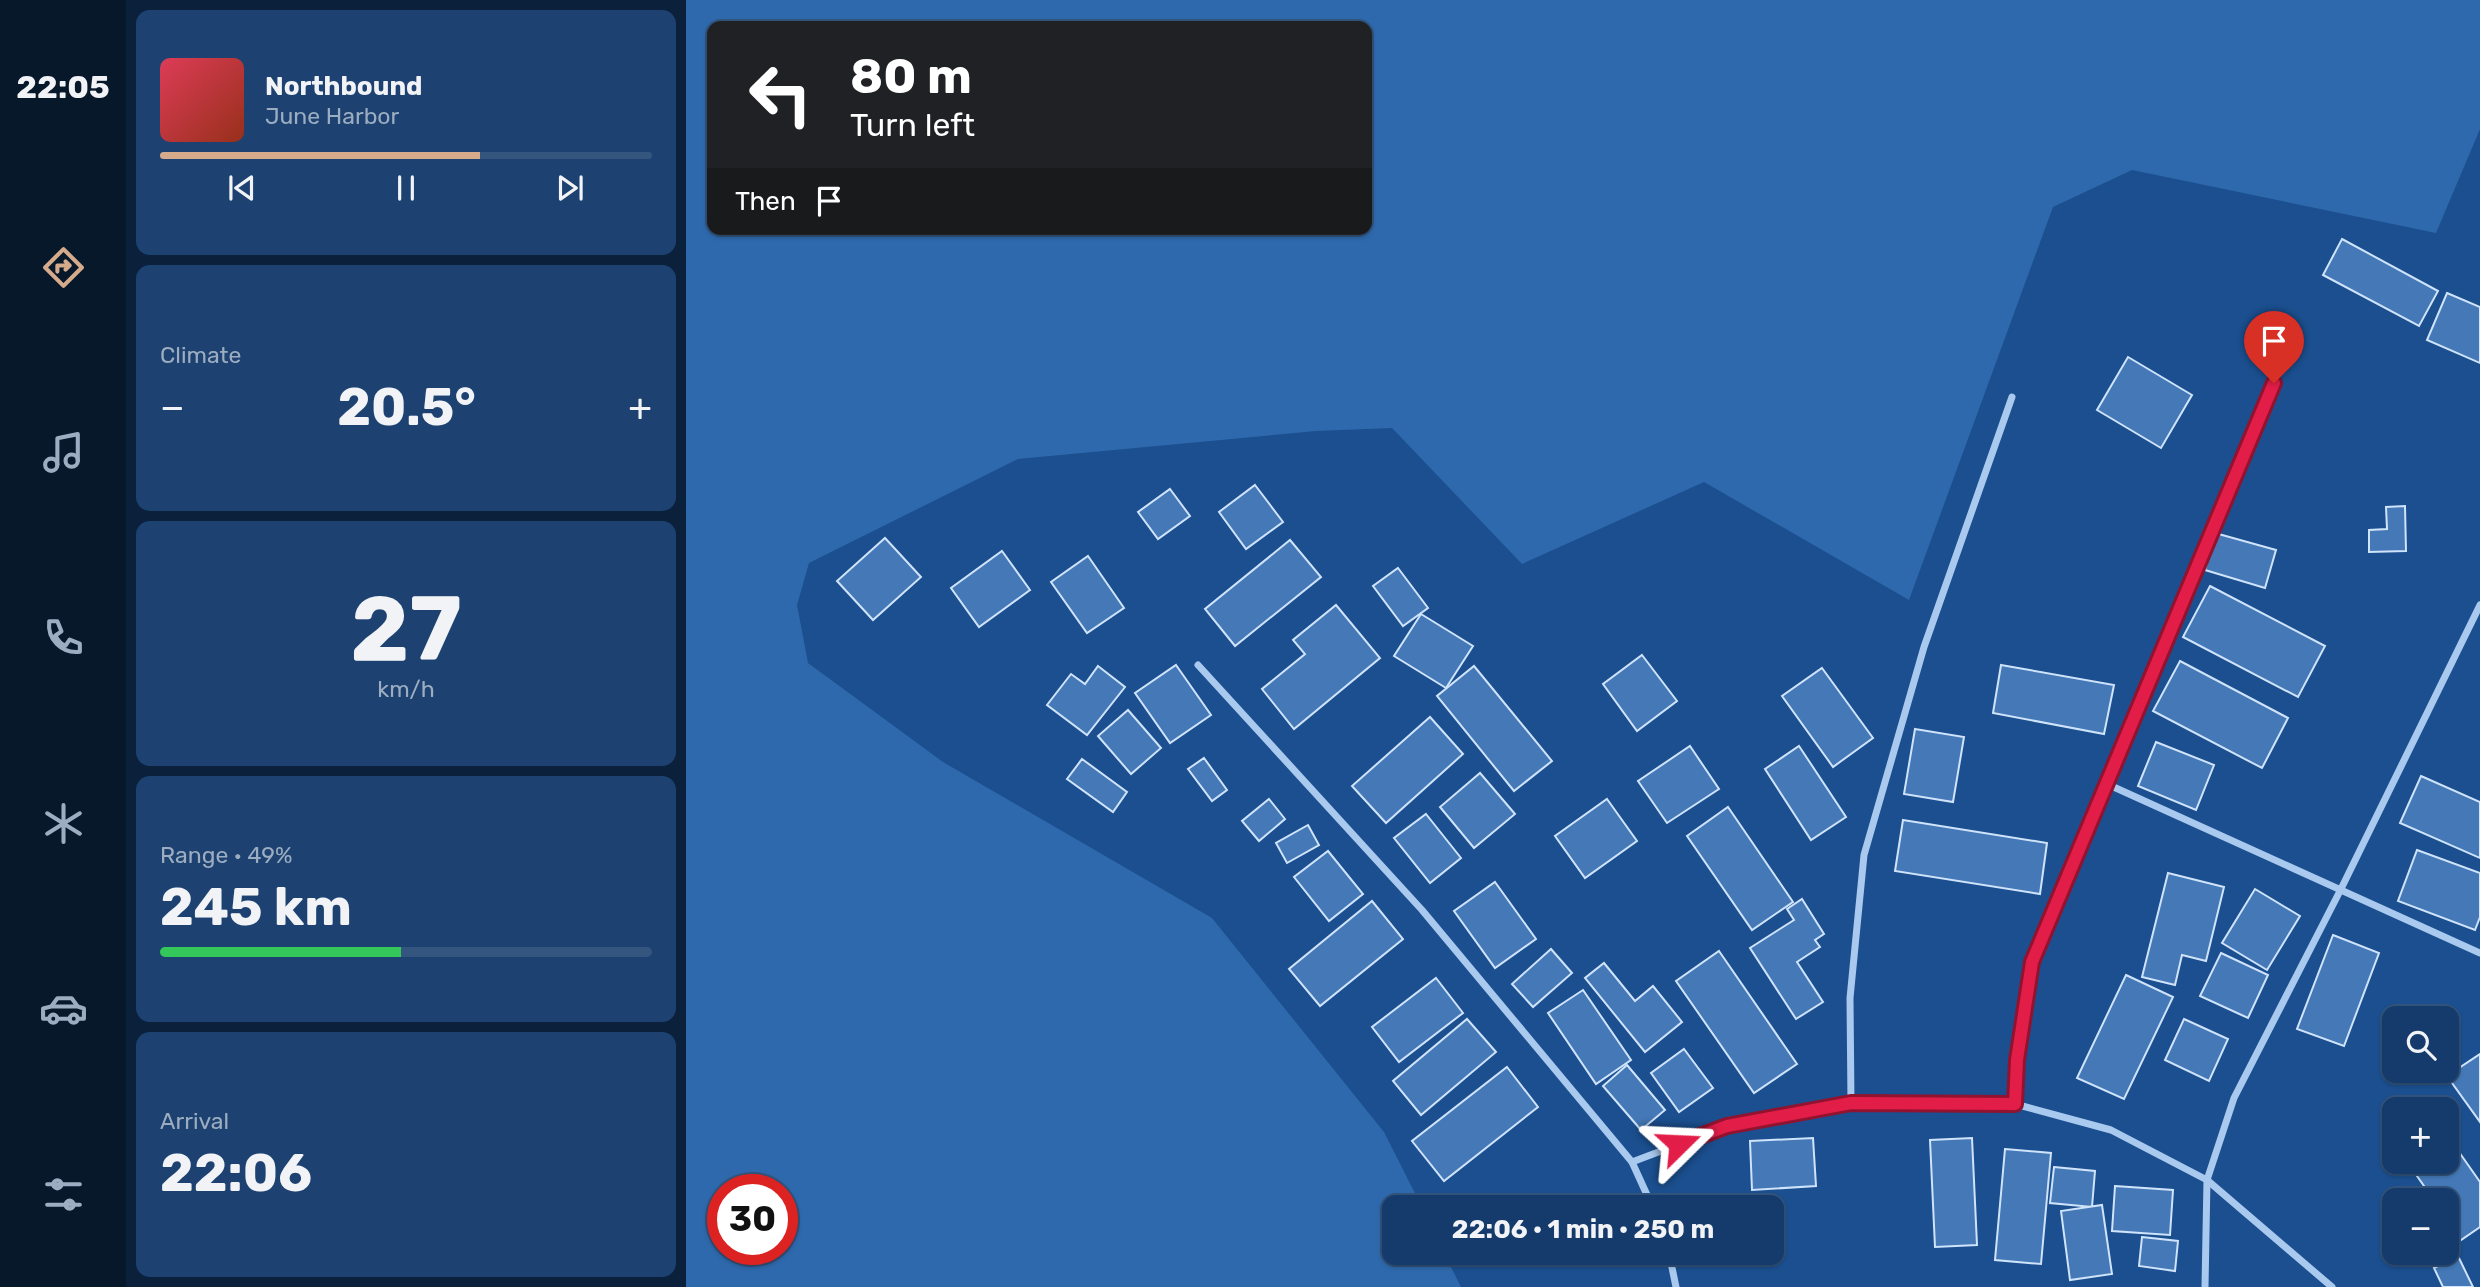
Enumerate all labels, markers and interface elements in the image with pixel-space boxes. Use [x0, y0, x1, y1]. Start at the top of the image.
text: 80 m [850, 47, 972, 105]
icon: left [735, 49, 826, 140]
text: 22:05 [16, 68, 110, 106]
text: Northbound [265, 71, 423, 102]
text: June Harbor [265, 102, 399, 130]
text: Turn left [850, 106, 975, 144]
icon: previous [223, 169, 261, 207]
icon: pause [387, 169, 425, 207]
icon: next [551, 169, 589, 207]
icon: arrive [810, 182, 848, 220]
text: Then [735, 186, 796, 217]
icon: directions [39, 243, 88, 292]
pin [2244, 311, 2304, 383]
icon: arrive [2255, 322, 2293, 360]
text: Climate [160, 341, 241, 369]
text: 20.5° [337, 376, 476, 438]
text: − [160, 384, 185, 430]
text: + [628, 384, 652, 430]
icon: music [39, 428, 88, 477]
text: 27 [350, 575, 462, 683]
icon: phone [39, 613, 88, 662]
text: km/h [377, 675, 435, 703]
icon: climate [39, 799, 88, 848]
text: Range · 49% [160, 841, 292, 869]
text: 245 km [160, 876, 352, 938]
icon: car [39, 984, 88, 1033]
map controls [2382, 1006, 2459, 1265]
button: search [2382, 1006, 2459, 1083]
button: + [2382, 1097, 2459, 1174]
text: Arrival [160, 1107, 229, 1135]
position arrow [1642, 1107, 1716, 1181]
text: 22:06 [160, 1142, 312, 1204]
icon: filters [39, 1170, 88, 1219]
speed limit sign: 30 [707, 1174, 798, 1265]
button: − [2382, 1188, 2459, 1265]
text: 22:06 · 1 min · 250 m [1452, 1214, 1714, 1245]

